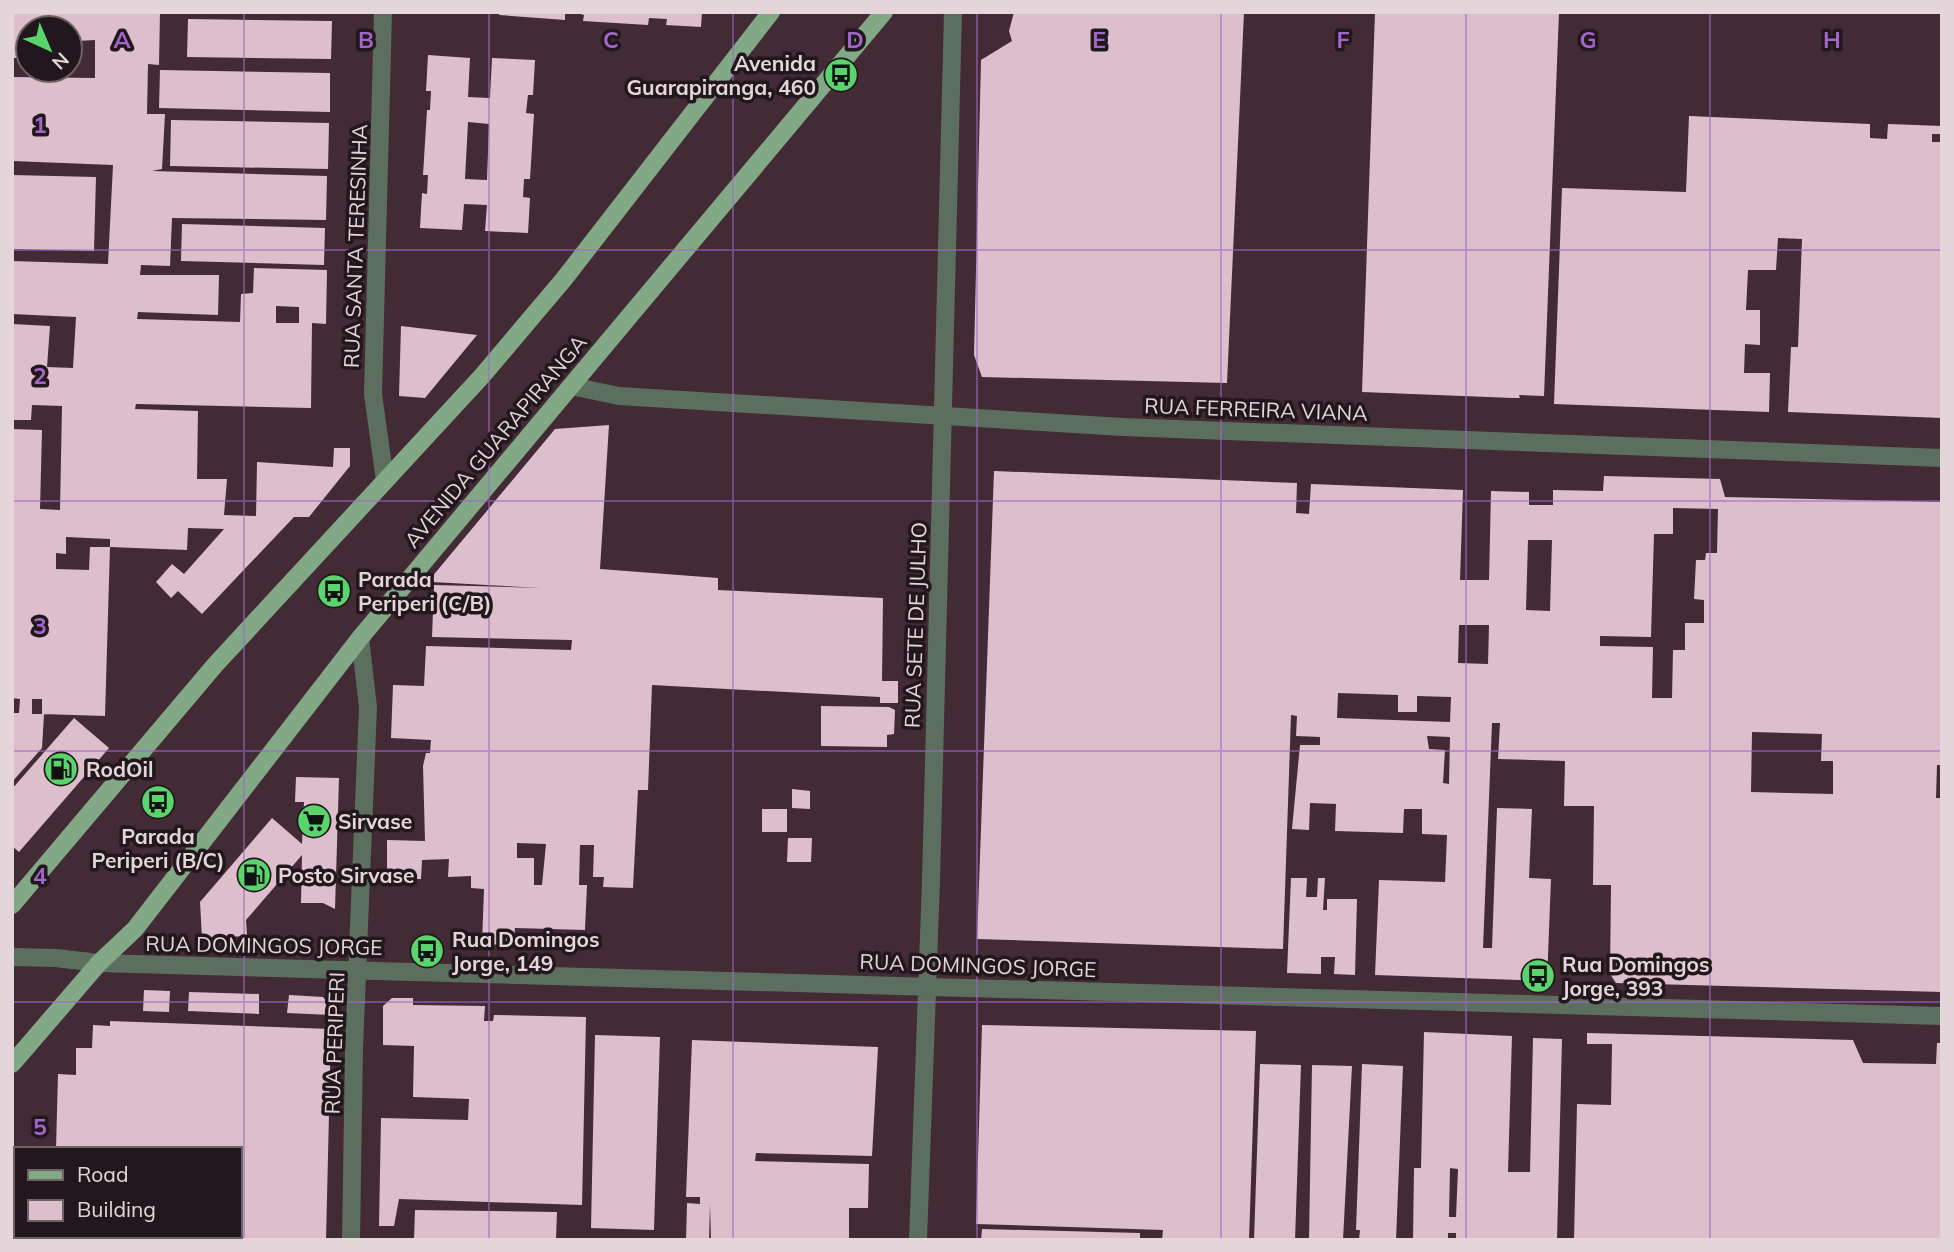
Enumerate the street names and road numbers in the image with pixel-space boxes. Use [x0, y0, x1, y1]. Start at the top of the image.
street label: RUA SANTA TERESINHA [338, 123, 372, 369]
street label: AVENIDA GUARAPIRANGA [398, 329, 592, 553]
street label: RUA FERREIRA VIANA [1144, 392, 1369, 426]
street label: RUA SETE DE JULHO [898, 522, 932, 728]
street label: RUA DOMINGOS JORGE [145, 930, 383, 960]
street label: RUA DOMINGOS JORGE [859, 948, 1097, 982]
street label: RUA PERIPERI [319, 971, 349, 1115]

